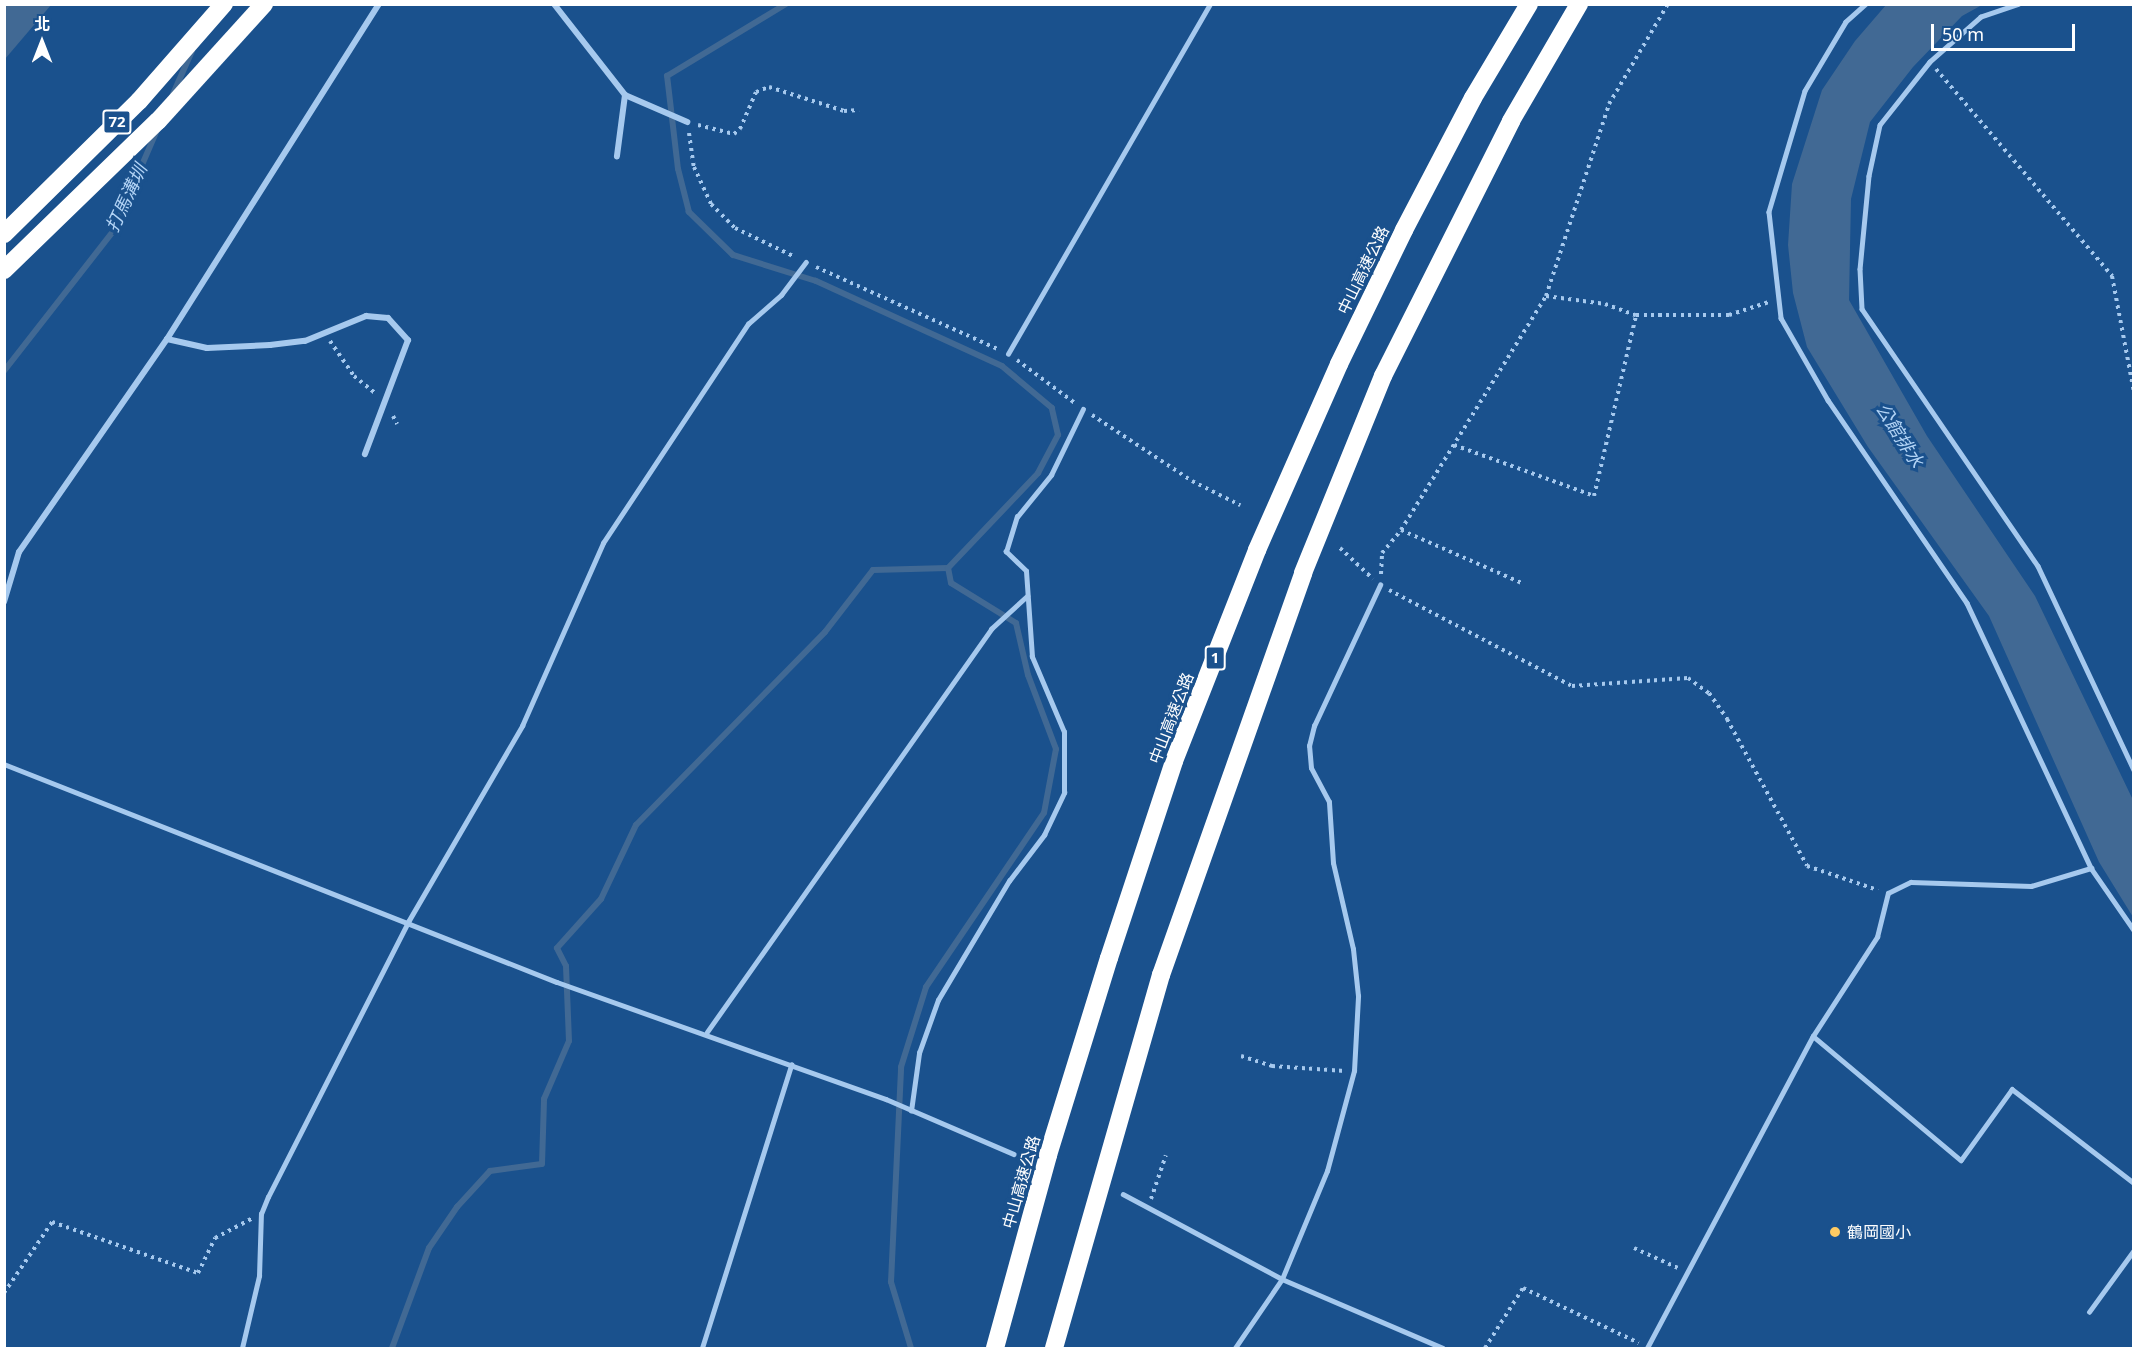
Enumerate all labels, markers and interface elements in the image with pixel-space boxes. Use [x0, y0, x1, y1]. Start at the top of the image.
north arrow [12, 12, 72, 72]
scale bar [1934, 12, 2078, 50]
text: 北 [34, 13, 50, 35]
text: 50 m [1942, 22, 1984, 46]
road number: 72 [102, 110, 132, 134]
water label: 打馬溝圳 [101, 161, 151, 235]
street label: 中山高速公路 [1333, 223, 1393, 317]
water label: 公館排水 [1872, 399, 1928, 471]
road number: 1 [1204, 646, 1226, 670]
street label: 中山高速公路 [1145, 670, 1197, 766]
street label: 中山高速公路 [999, 1133, 1043, 1231]
place label: 鶴岡國小 [1847, 1222, 1911, 1242]
marker: 鶴岡國小 [1828, 1225, 1842, 1239]

